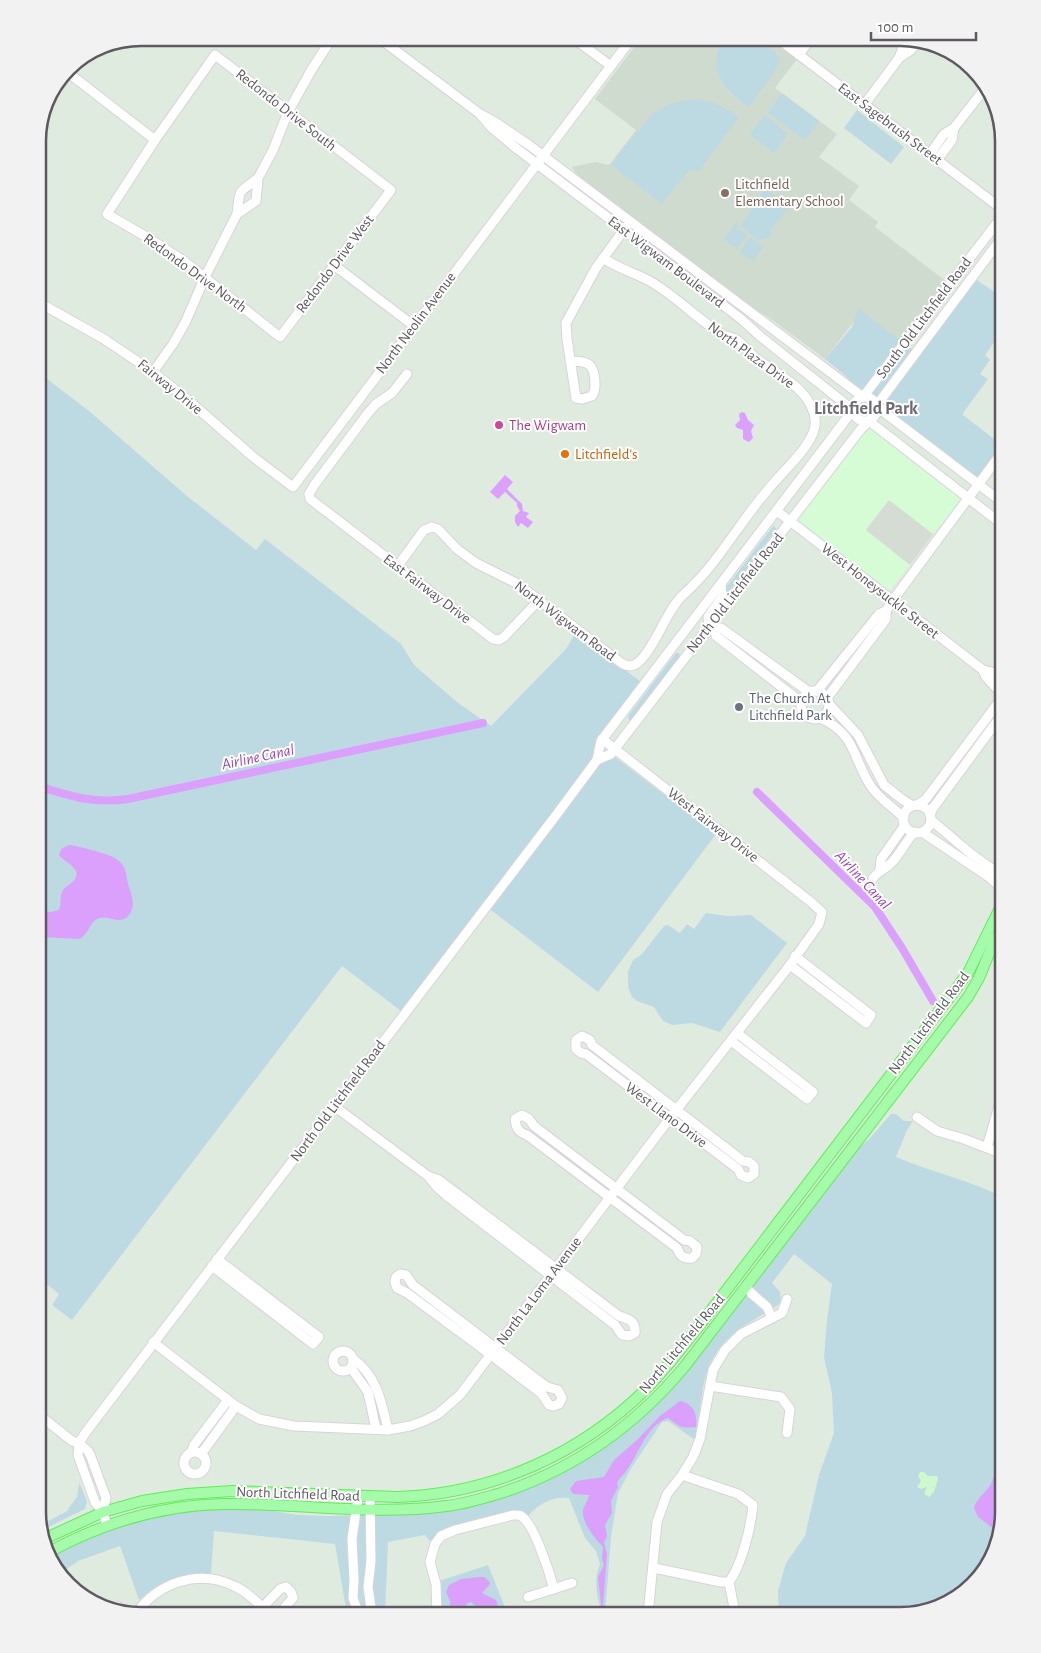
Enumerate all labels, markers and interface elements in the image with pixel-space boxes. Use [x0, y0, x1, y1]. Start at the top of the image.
scale bar [871, 10, 976, 42]
text: 100 m [878, 20, 913, 35]
street label: Redondo Drive South [233, 66, 339, 154]
street label: East Sagebrush Street [835, 80, 945, 168]
place label: Litchfield Elementary School [735, 177, 844, 209]
marker: Litchfield Elementary School [719, 187, 731, 199]
street label: Redondo Drive West [293, 212, 377, 316]
street label: East Wigwam Boulevard [605, 214, 727, 311]
street label: Redondo Drive North [141, 231, 249, 315]
street label: South Old Litchfield Road [874, 255, 974, 381]
street label: North Neolin Avenue [373, 269, 459, 376]
street label: North Plaza Drive [705, 319, 797, 391]
street label: Fairway Drive [135, 357, 205, 418]
district label: Litchfield Park [814, 400, 918, 418]
place label: The Wigwam [509, 418, 586, 433]
marker: The Wigwam [493, 419, 505, 431]
place label: Litchfield's [575, 447, 638, 462]
marker: Litchfield's [559, 448, 571, 460]
street label: North Old Litchfield Road [684, 530, 786, 656]
street label: West Honeysuckle Street [818, 540, 942, 642]
street label: East Fairway Drive [381, 551, 474, 627]
street label: North Wigwam Road [512, 578, 619, 664]
place label: The Church At Litchfield Park [749, 691, 832, 723]
marker: The Church At Litchfield Park [733, 701, 745, 713]
water label: Airline Canal [219, 741, 296, 773]
street label: West Fairway Drive [665, 785, 761, 865]
water label: Airline Canal [831, 847, 894, 913]
street label: North Litchfield Road [886, 969, 972, 1077]
street label: North Old Litchfield Road [288, 1037, 388, 1164]
street label: West Llano Drive [622, 1080, 710, 1151]
street label: North La Loma Avenue [494, 1234, 584, 1348]
street label: North Litchfield Road [636, 1292, 728, 1396]
street label: North Litchfield Road [236, 1484, 360, 1504]

